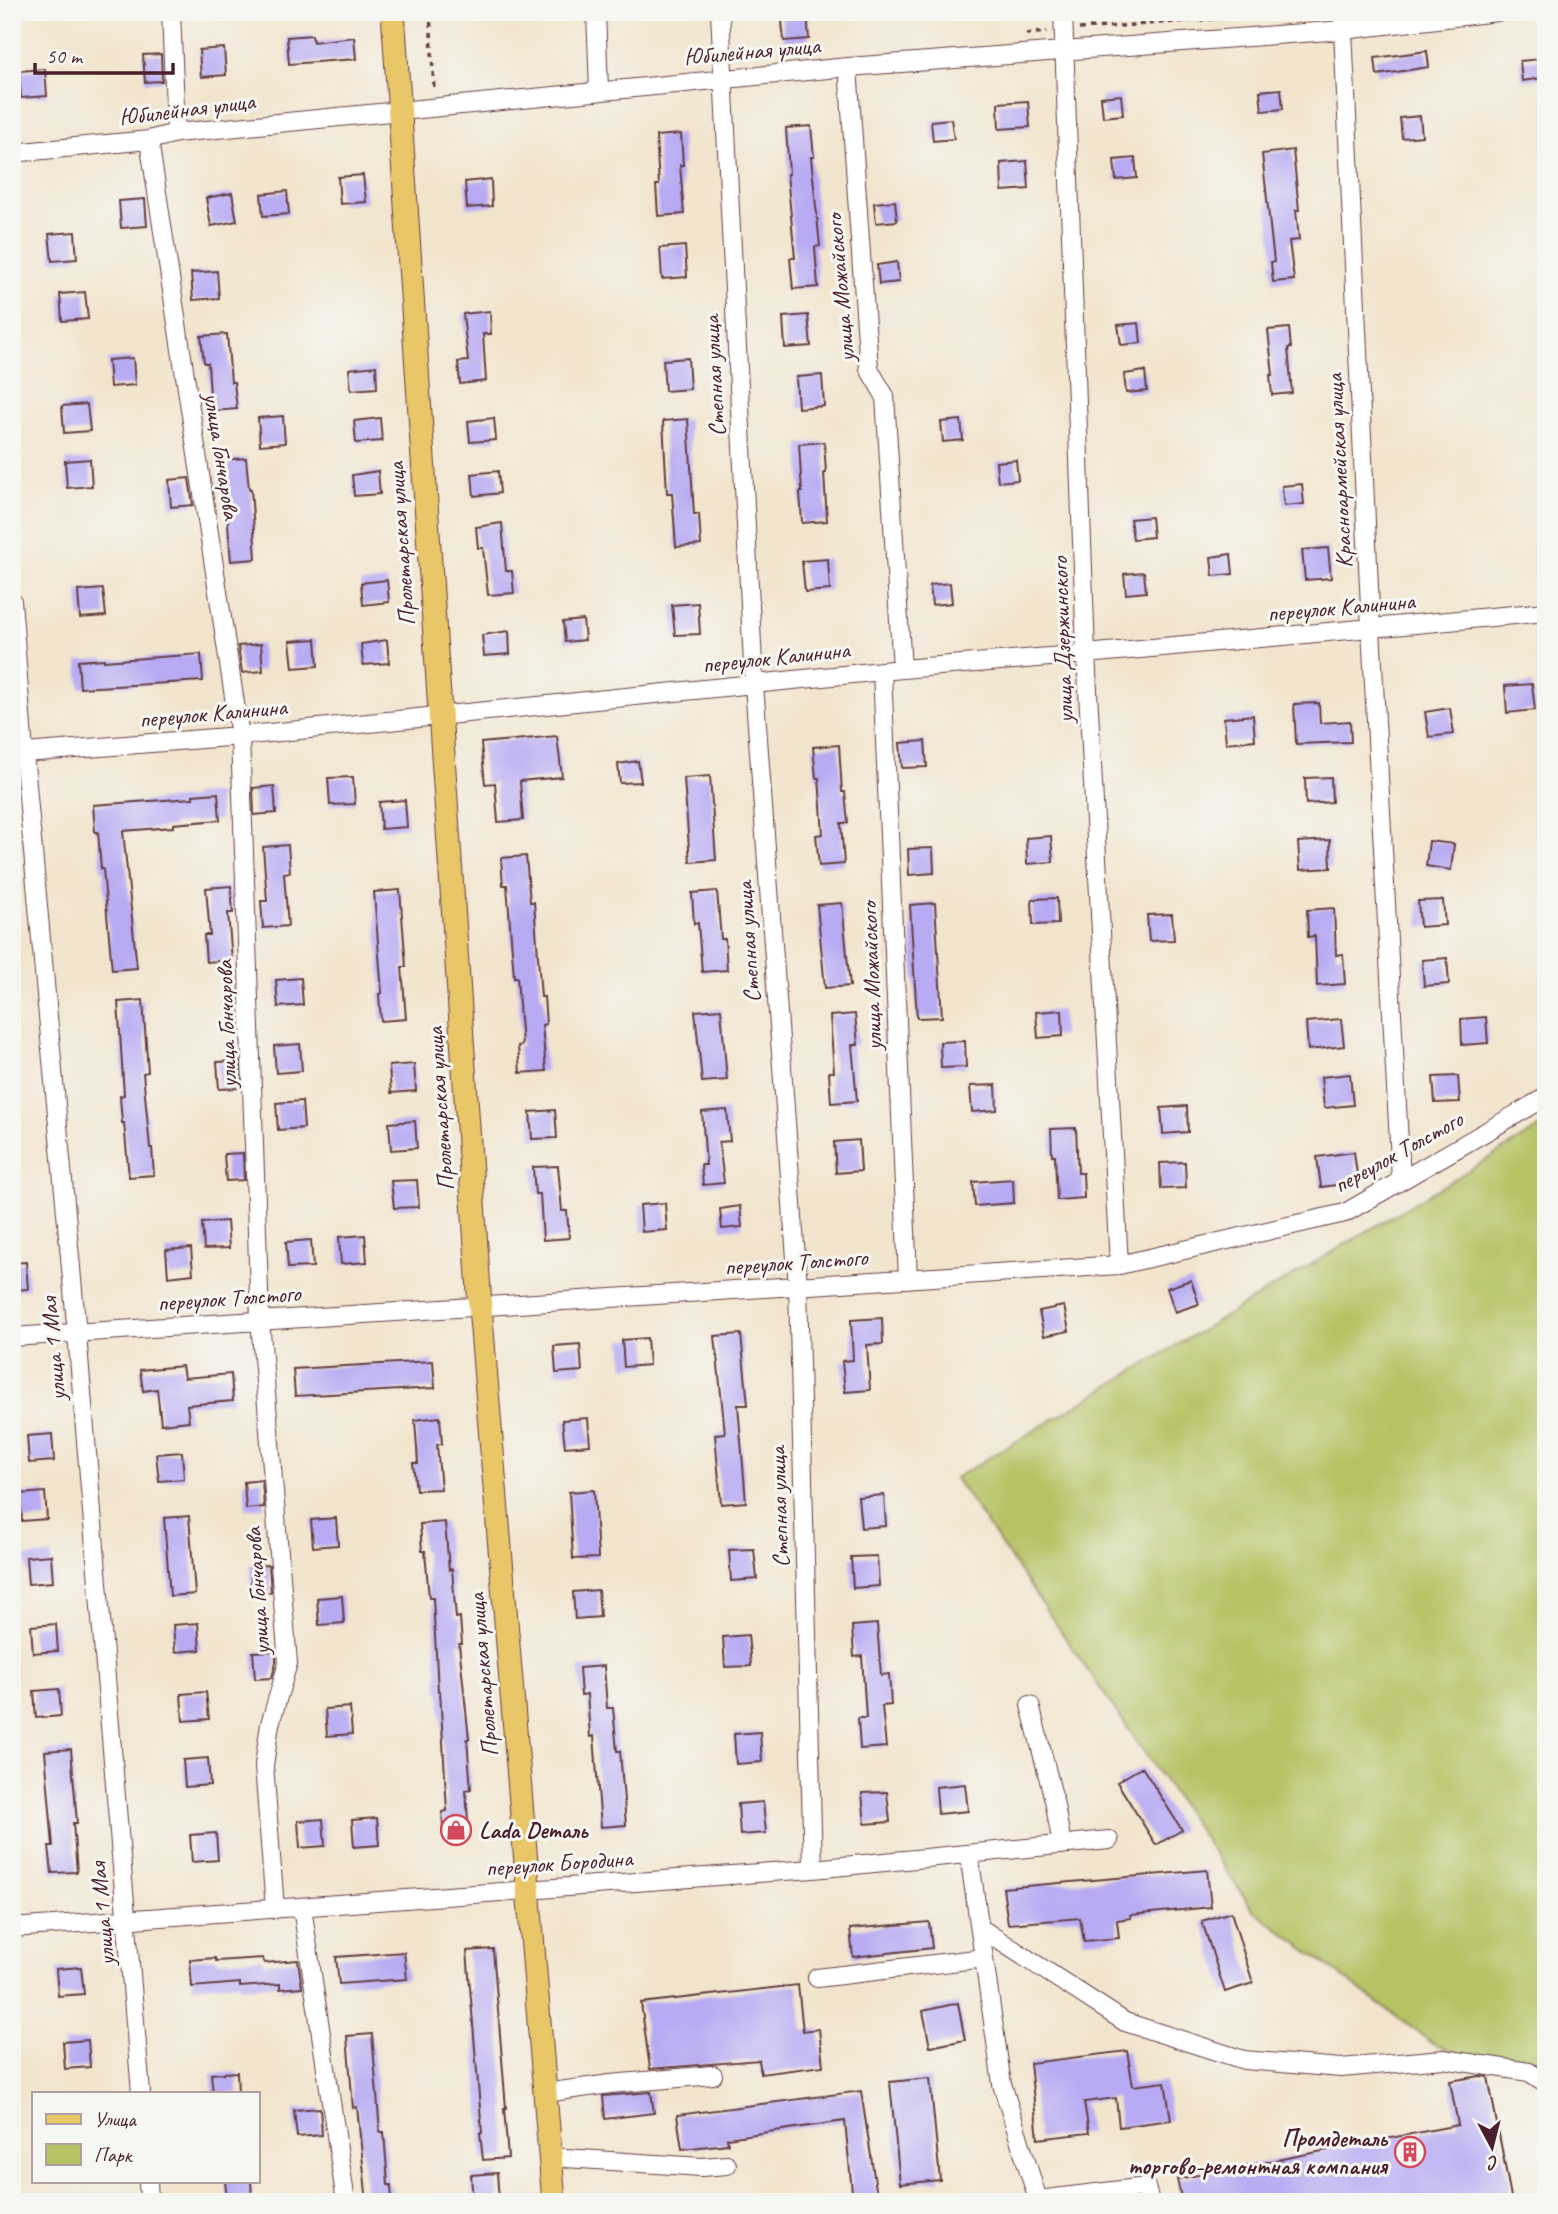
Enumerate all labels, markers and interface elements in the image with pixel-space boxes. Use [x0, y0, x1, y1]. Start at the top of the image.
street label: Юбилейная улица [683, 30, 823, 72]
scale bar [35, 32, 173, 76]
text: 50 m [46, 43, 84, 69]
street label: Юбилейная улица [118, 86, 258, 132]
street label: улица Можайского [818, 210, 862, 365]
street label: Степная улица [696, 313, 732, 437]
street label: Красноармейская улица [1319, 372, 1359, 569]
street label: улица Гончарова [197, 389, 247, 523]
street label: Пролетарская улица [380, 460, 422, 627]
street label: улица Дзержинского [1044, 555, 1080, 726]
street label: переулок Калинина [1266, 585, 1417, 628]
street label: переулок Калинина [701, 634, 852, 680]
street label: переулок Калинина [138, 691, 289, 734]
street label: Степная улица [729, 878, 767, 1004]
street label: улица Можайского [853, 899, 889, 1053]
street label: улица Гончарова [209, 958, 243, 1090]
street label: Пролетарская улица [419, 1025, 461, 1192]
street label: переулок Толстого [1328, 1103, 1469, 1200]
street label: переулок Толстого [723, 1242, 870, 1282]
street label: переулок Толстого [156, 1278, 303, 1318]
street label: улица 1 Мая [33, 1294, 73, 1404]
street label: Степная улица [762, 1444, 796, 1568]
street label: улица Гончарова [237, 1525, 277, 1658]
street label: Пролетарская улица [461, 1591, 505, 1758]
shop icon: Lada Dеталь [439, 1813, 473, 1847]
place label: Lada Dеталь [479, 1815, 589, 1845]
street label: переулок Бородина [485, 1843, 635, 1883]
street label: улица 1 Мая [82, 1859, 122, 1969]
legend [32, 2092, 259, 2182]
text: Улица [94, 2106, 137, 2132]
north arrow [1456, 2112, 1526, 2182]
place label: Промдеталь торгово-ремонтная компания [1128, 2123, 1389, 2181]
building icon: Промдеталь торгово-ремонтная компания [1393, 2135, 1427, 2169]
text: Парк [94, 2142, 134, 2168]
text: С [1485, 2150, 1500, 2176]

